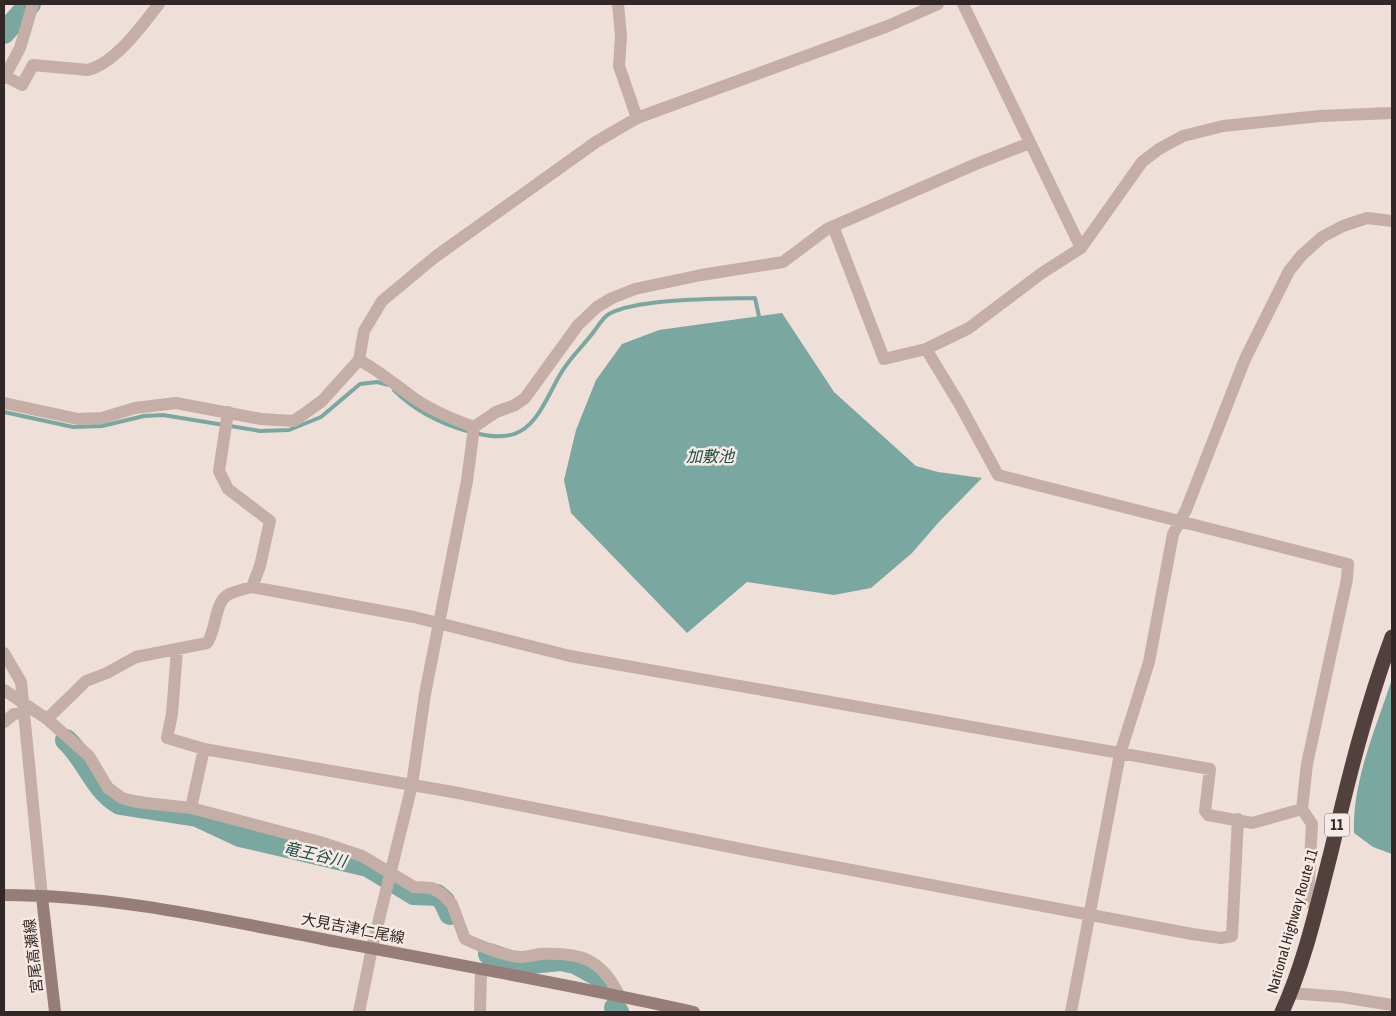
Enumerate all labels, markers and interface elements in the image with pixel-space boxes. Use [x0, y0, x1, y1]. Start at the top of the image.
water label: 加敷池 [686, 447, 736, 465]
road number: 11 [1324, 814, 1350, 836]
water label: 竜王谷川 [282, 838, 350, 870]
street label: National Highway Route 11 [1263, 847, 1321, 995]
street label: 大見吉津仁尾線 [300, 910, 406, 946]
street label: 宮尾高瀬線 [21, 918, 45, 994]

